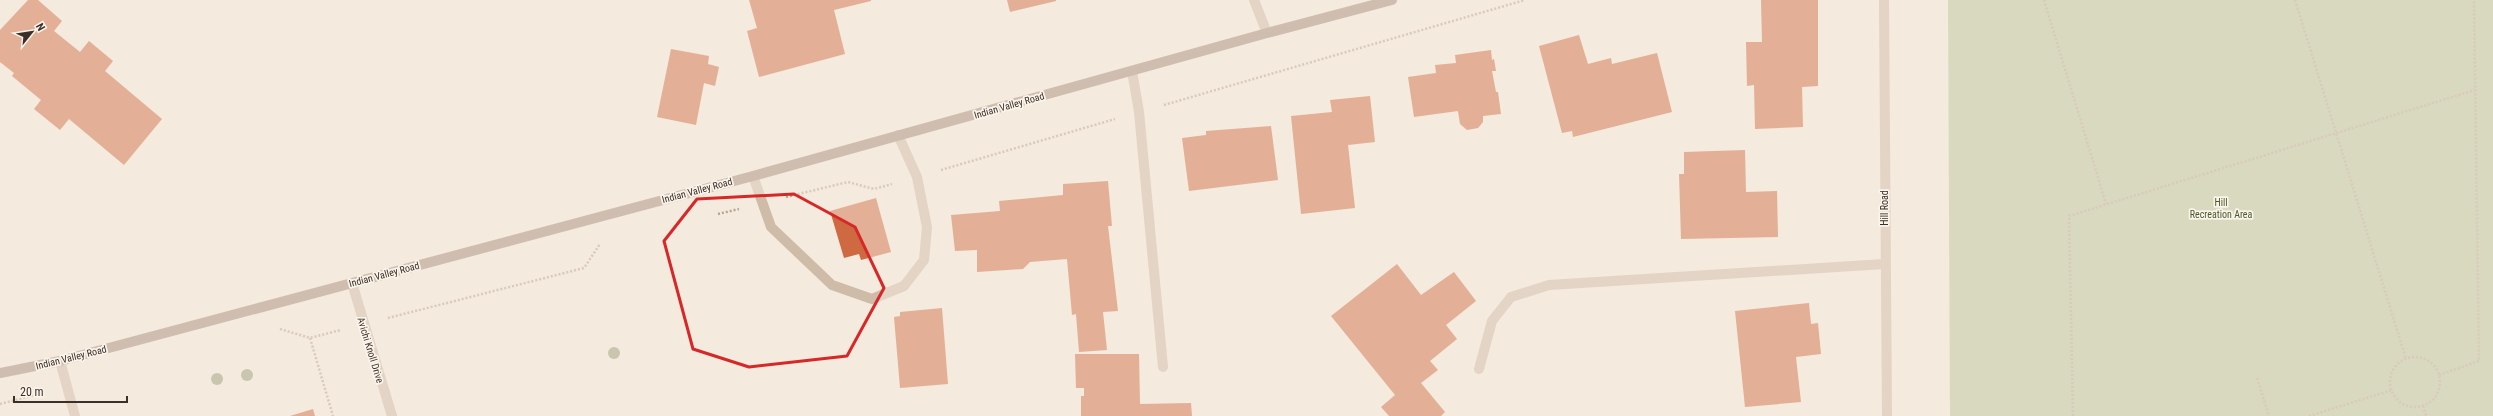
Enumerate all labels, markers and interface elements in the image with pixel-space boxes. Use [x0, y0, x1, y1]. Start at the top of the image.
north arrow [12, 12, 52, 52]
text: N [33, 21, 48, 34]
street label: Indian Valley Road [973, 90, 1046, 121]
street label: Indian Valley Road [661, 176, 734, 205]
street label: Hill Road [1879, 190, 1890, 226]
park label: Hill Recreation Area [2190, 197, 2253, 220]
street label: Indian Valley Road [348, 260, 421, 289]
street label: Avichi Knoll Drive [355, 316, 386, 385]
street label: Indian Valley Road [35, 343, 108, 372]
scale bar [14, 378, 127, 404]
text: 20 m [20, 385, 44, 399]

